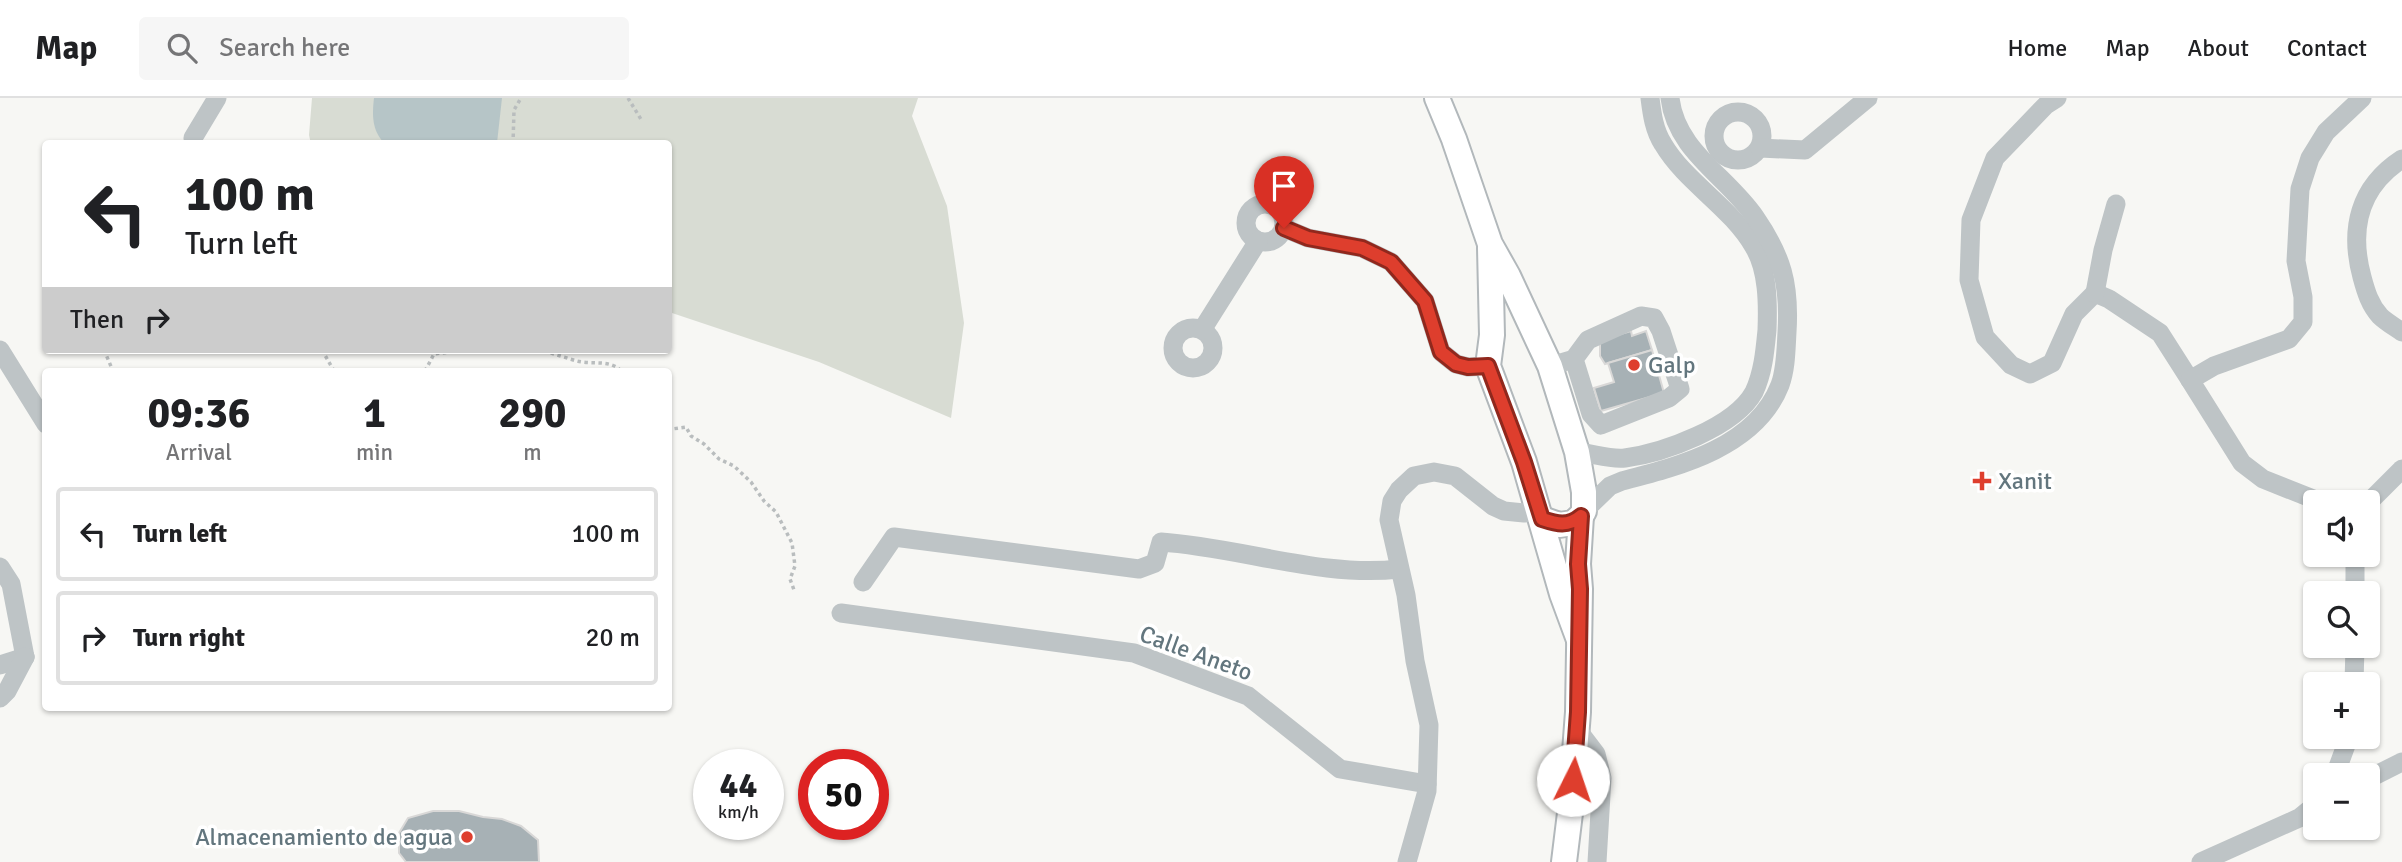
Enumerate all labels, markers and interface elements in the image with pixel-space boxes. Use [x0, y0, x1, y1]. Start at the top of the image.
search box [139, 17, 629, 80]
text: Map [35, 28, 97, 69]
icon: search [163, 29, 201, 67]
text: Search here [219, 32, 350, 64]
text: Home [2007, 33, 2067, 63]
text: Map [2105, 33, 2150, 63]
text: About [2188, 33, 2249, 63]
text: Contact [2287, 33, 2367, 63]
pin [1254, 156, 1314, 228]
text: 100 m [185, 164, 315, 224]
icon: arrive [1265, 167, 1303, 205]
icon: left [70, 168, 161, 259]
text: Turn left [185, 224, 298, 263]
icon: right [138, 301, 176, 339]
text: Then [70, 304, 124, 336]
place label: Galp [1648, 350, 1695, 380]
marker: Galp [1626, 357, 1642, 373]
text: 09:36 [147, 388, 251, 439]
text: 1 [363, 388, 386, 439]
text: 290 [498, 388, 567, 439]
text: Arrival [166, 438, 232, 467]
text: min [356, 438, 393, 467]
text: m [523, 438, 542, 467]
place label: Xanit [1998, 466, 2052, 496]
marker: Xanit [1972, 471, 1992, 491]
map controls [2303, 490, 2380, 840]
button: sound [2303, 490, 2380, 567]
icon: left [74, 515, 112, 553]
text: Turn left [133, 518, 227, 550]
text: 100 m [571, 518, 640, 550]
button: search [2303, 581, 2380, 658]
icon: right [74, 619, 112, 657]
street label: Calle Aneto [1136, 619, 1256, 687]
text: Turn right [133, 622, 245, 654]
text: 20 m [585, 622, 640, 654]
button: + [2303, 672, 2380, 749]
position arrow [1536, 743, 1610, 817]
speed limit sign: 50 [798, 749, 889, 840]
button: − [2303, 763, 2380, 840]
text: 44 [720, 764, 757, 807]
text: km/h [718, 801, 759, 823]
place label: Almacenamiento de agua [195, 822, 453, 852]
marker: Almacenamiento de agua [459, 829, 475, 845]

